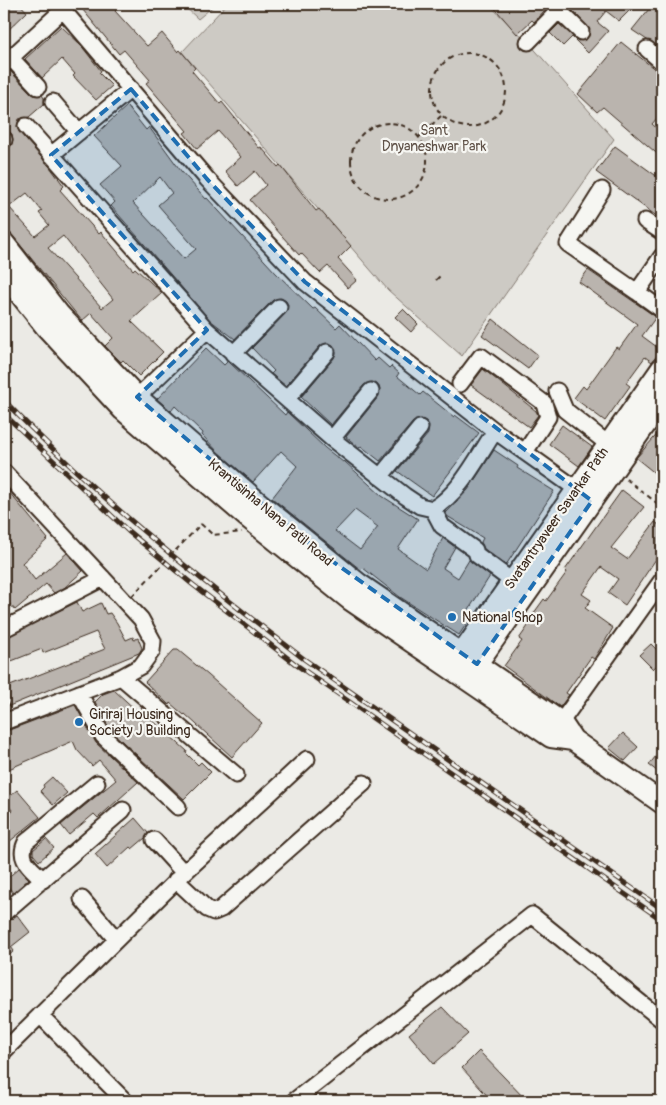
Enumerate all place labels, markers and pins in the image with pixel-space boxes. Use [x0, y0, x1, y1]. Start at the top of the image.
place label: National Shop [462, 609, 543, 626]
marker: National Shop [446, 611, 458, 623]
place label: Giriraj Housing Society J Building [89, 706, 191, 739]
marker: Giriraj Housing Society J Building [73, 716, 85, 728]

